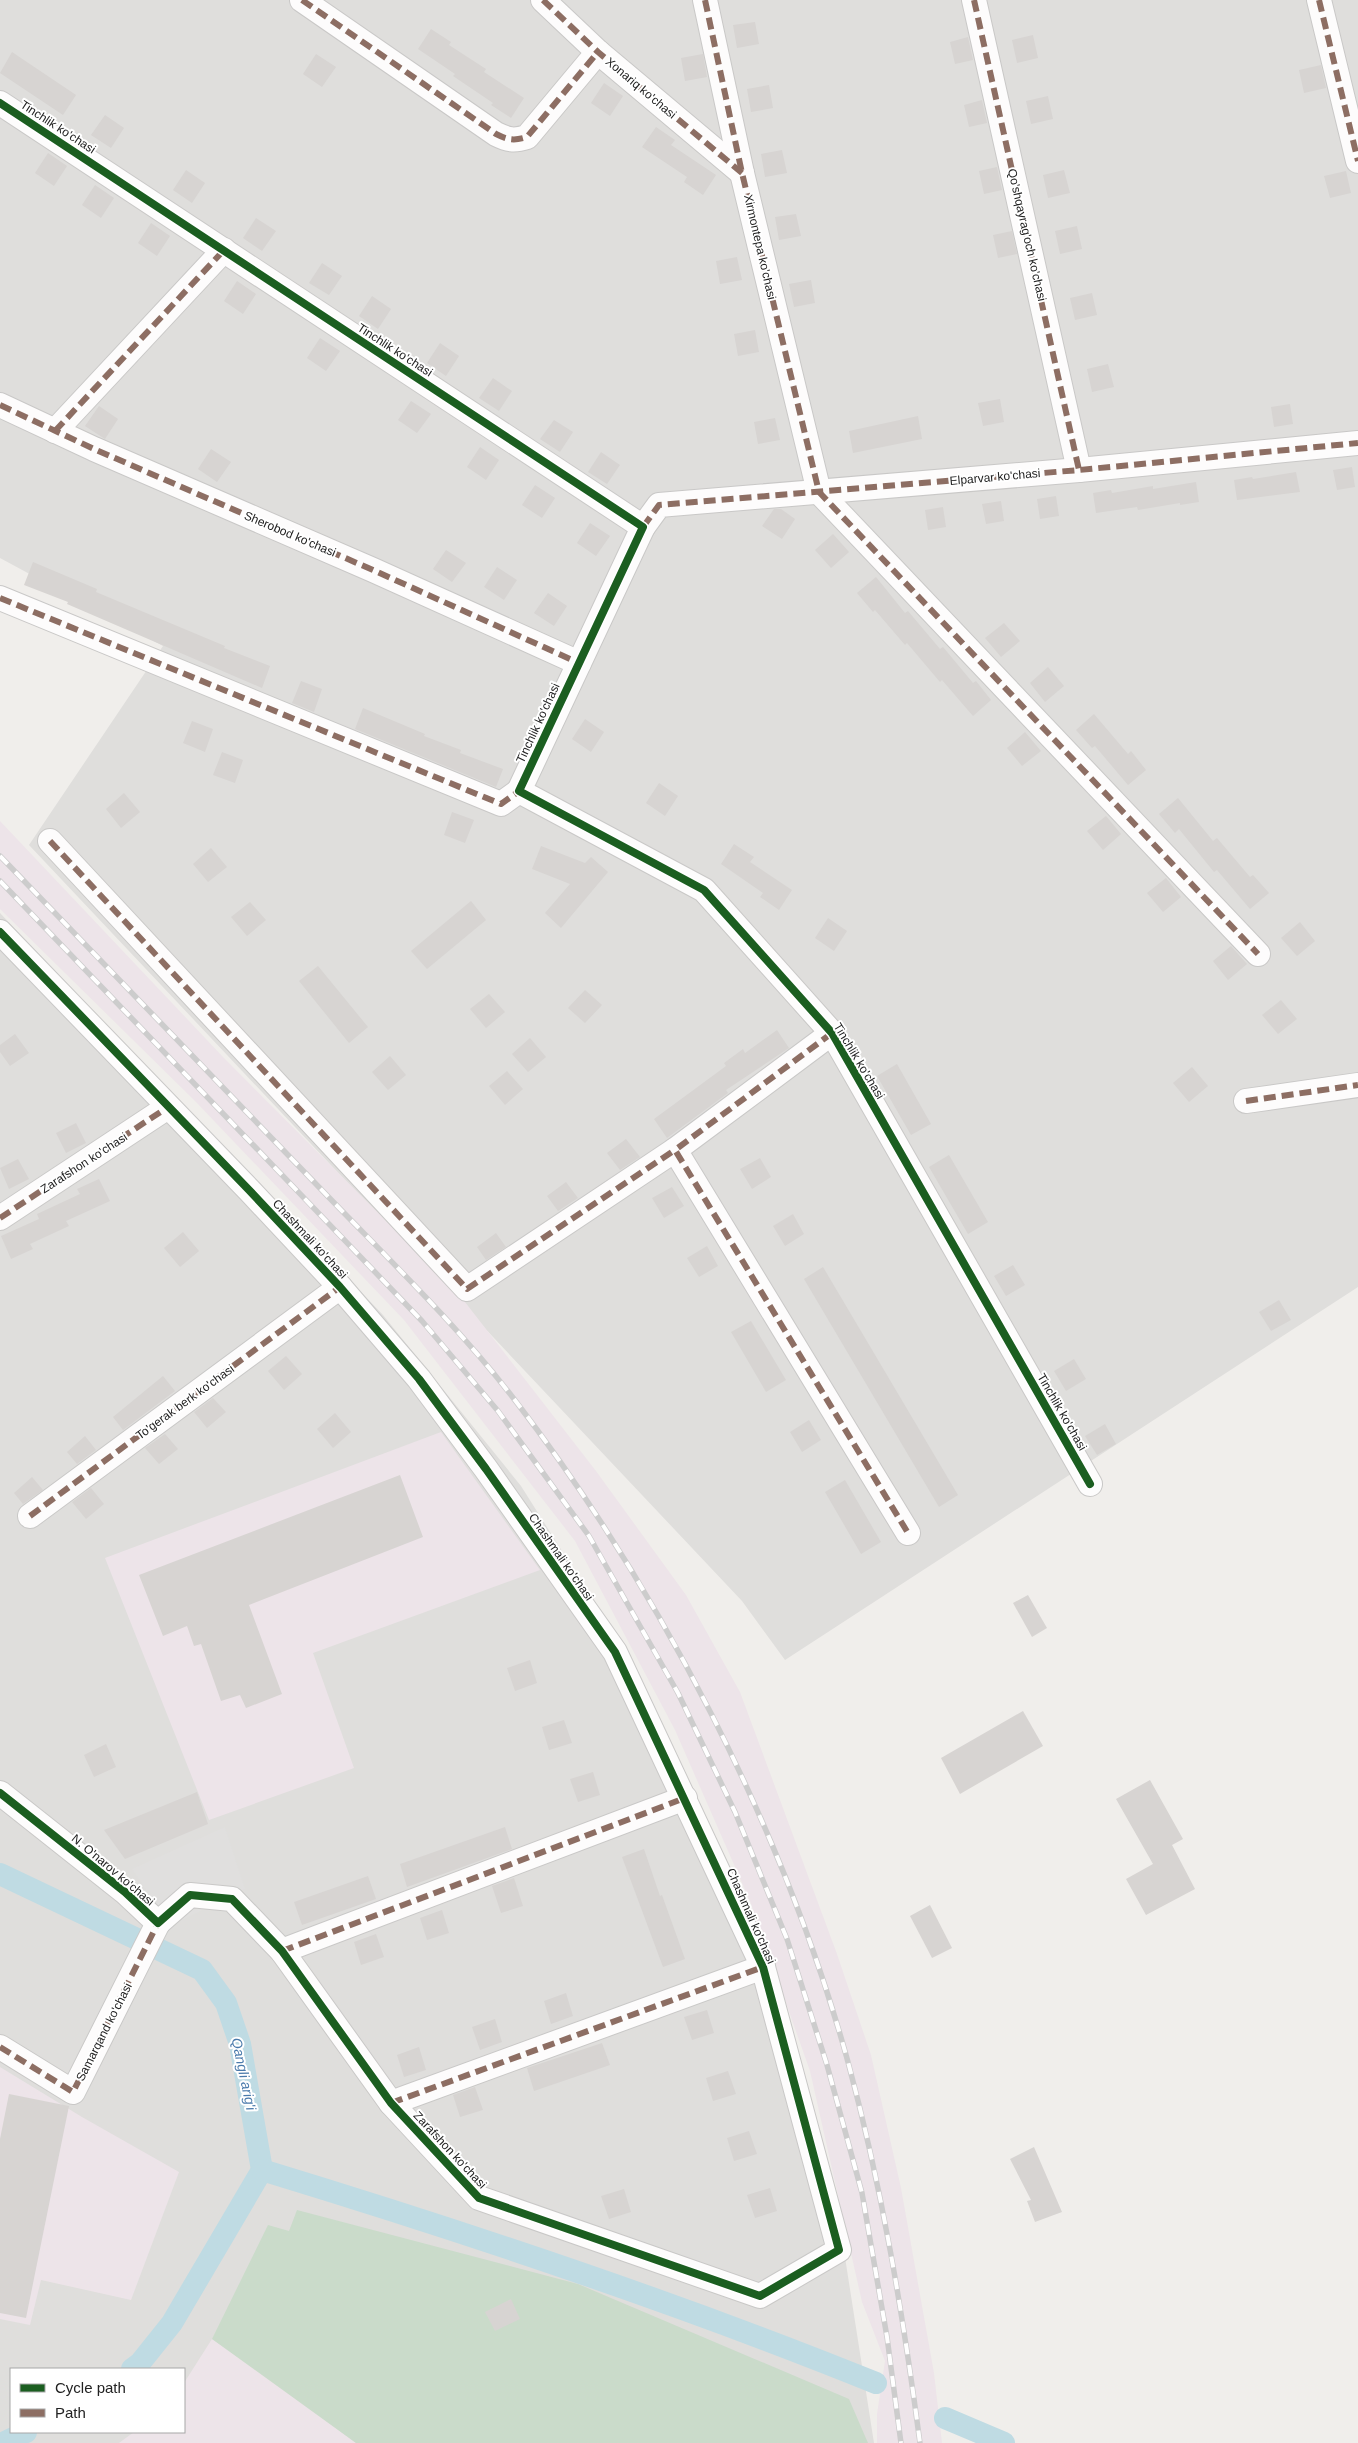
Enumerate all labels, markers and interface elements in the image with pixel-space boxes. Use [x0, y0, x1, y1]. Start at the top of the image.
street label: Xonariq ko'chasi [603, 54, 679, 122]
street label: Tinchlik ko'chasi [18, 98, 98, 156]
street label: Qo'shqayrag'och ko'chasi [1005, 167, 1049, 303]
street label: Xirmontepa ko'chasi [741, 193, 779, 301]
street label: Tinchlik ko'chasi [355, 321, 435, 379]
street label: Elparvar ko'chasi [949, 466, 1041, 488]
street label: Sherobod ko'chasi [242, 508, 338, 560]
street label: Tinchlik ko'chasi [513, 681, 563, 765]
street label: Tinchlik ko'chasi [831, 1020, 887, 1102]
street label: Zarafshon ko'chasi [38, 1130, 130, 1196]
street label: Chashmali ko'chasi [270, 1197, 350, 1281]
street label: To'gerak berk ko'chasi [133, 1362, 237, 1442]
street label: Tinchlik ko'chasi [1034, 1371, 1090, 1453]
street label: Chashmali ko'chasi [526, 1511, 596, 1603]
street label: N. O'narov ko'chasi [69, 1831, 157, 1909]
street label: Chashmali ko'chasi [724, 1866, 778, 1966]
street label: Samarqand ko'chasi [73, 1981, 135, 2083]
water label: Qangli arig'i [229, 2036, 260, 2112]
street label: Zarafshon ko'chasi [411, 2109, 489, 2191]
legend [10, 2368, 185, 2433]
text: Cycle path [55, 2379, 126, 2396]
text: Path [55, 2404, 86, 2421]

